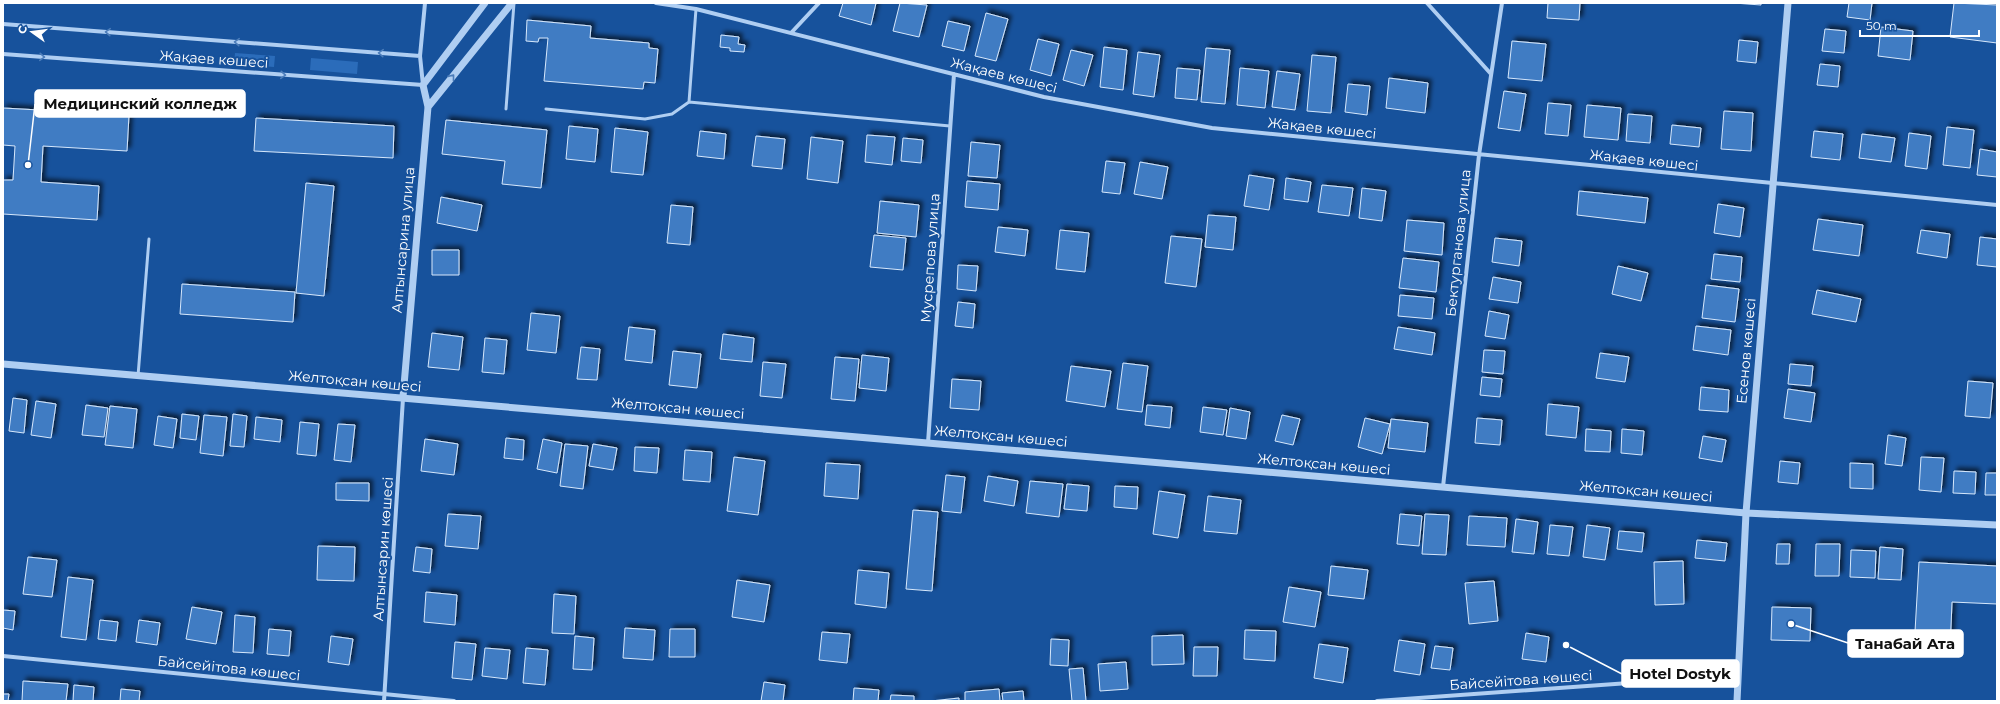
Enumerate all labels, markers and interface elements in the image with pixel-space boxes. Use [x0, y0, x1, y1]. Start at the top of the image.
north arrow [12, 12, 52, 52]
scale bar [1860, 12, 1979, 38]
text: 50 m [1866, 18, 1897, 33]
text: С [15, 24, 30, 35]
one-way arrow [104, 28, 111, 37]
one-way arrow [234, 38, 240, 47]
street label: Жақаев көшесі [159, 46, 269, 72]
one-way arrow [378, 49, 384, 58]
one-way arrow [39, 52, 45, 61]
street label: Жақаев көшесі [949, 53, 1059, 97]
one-way arrow [280, 70, 286, 79]
one-way arrow [448, 74, 455, 81]
callout: Медицинский колледж [35, 90, 245, 117]
text: Медицинский колледж [43, 94, 237, 113]
street label: Жақаев көшесі [1267, 113, 1377, 143]
street label: Жақаев көшесі [1589, 145, 1699, 175]
street label: Алтынсарина улица [388, 166, 418, 314]
street label: Бектурганова улица [1441, 168, 1475, 318]
street label: Мусрепова улица [917, 193, 943, 323]
street label: Есенов көшесі [1732, 297, 1760, 405]
street label: Желтоқсан көшесі [288, 366, 422, 396]
street label: Желтоқсан көшесі [611, 393, 745, 423]
street label: Желтоқсан көшесі [934, 421, 1068, 451]
street label: Желтоқсан көшесі [1257, 449, 1391, 479]
street label: Алтынсарин көшесі [369, 476, 397, 622]
street label: Желтоқсан көшесі [1579, 476, 1713, 506]
callout: Танабай Ата [1848, 630, 1963, 657]
text: Танабай Ата [1855, 634, 1955, 653]
street label: Байсейітова көшесі [157, 652, 301, 684]
callout: Hotel Dostyk [1622, 660, 1739, 687]
text: Hotel Dostyk [1629, 664, 1731, 683]
street label: Байсейітова көшесі [1449, 666, 1593, 694]

